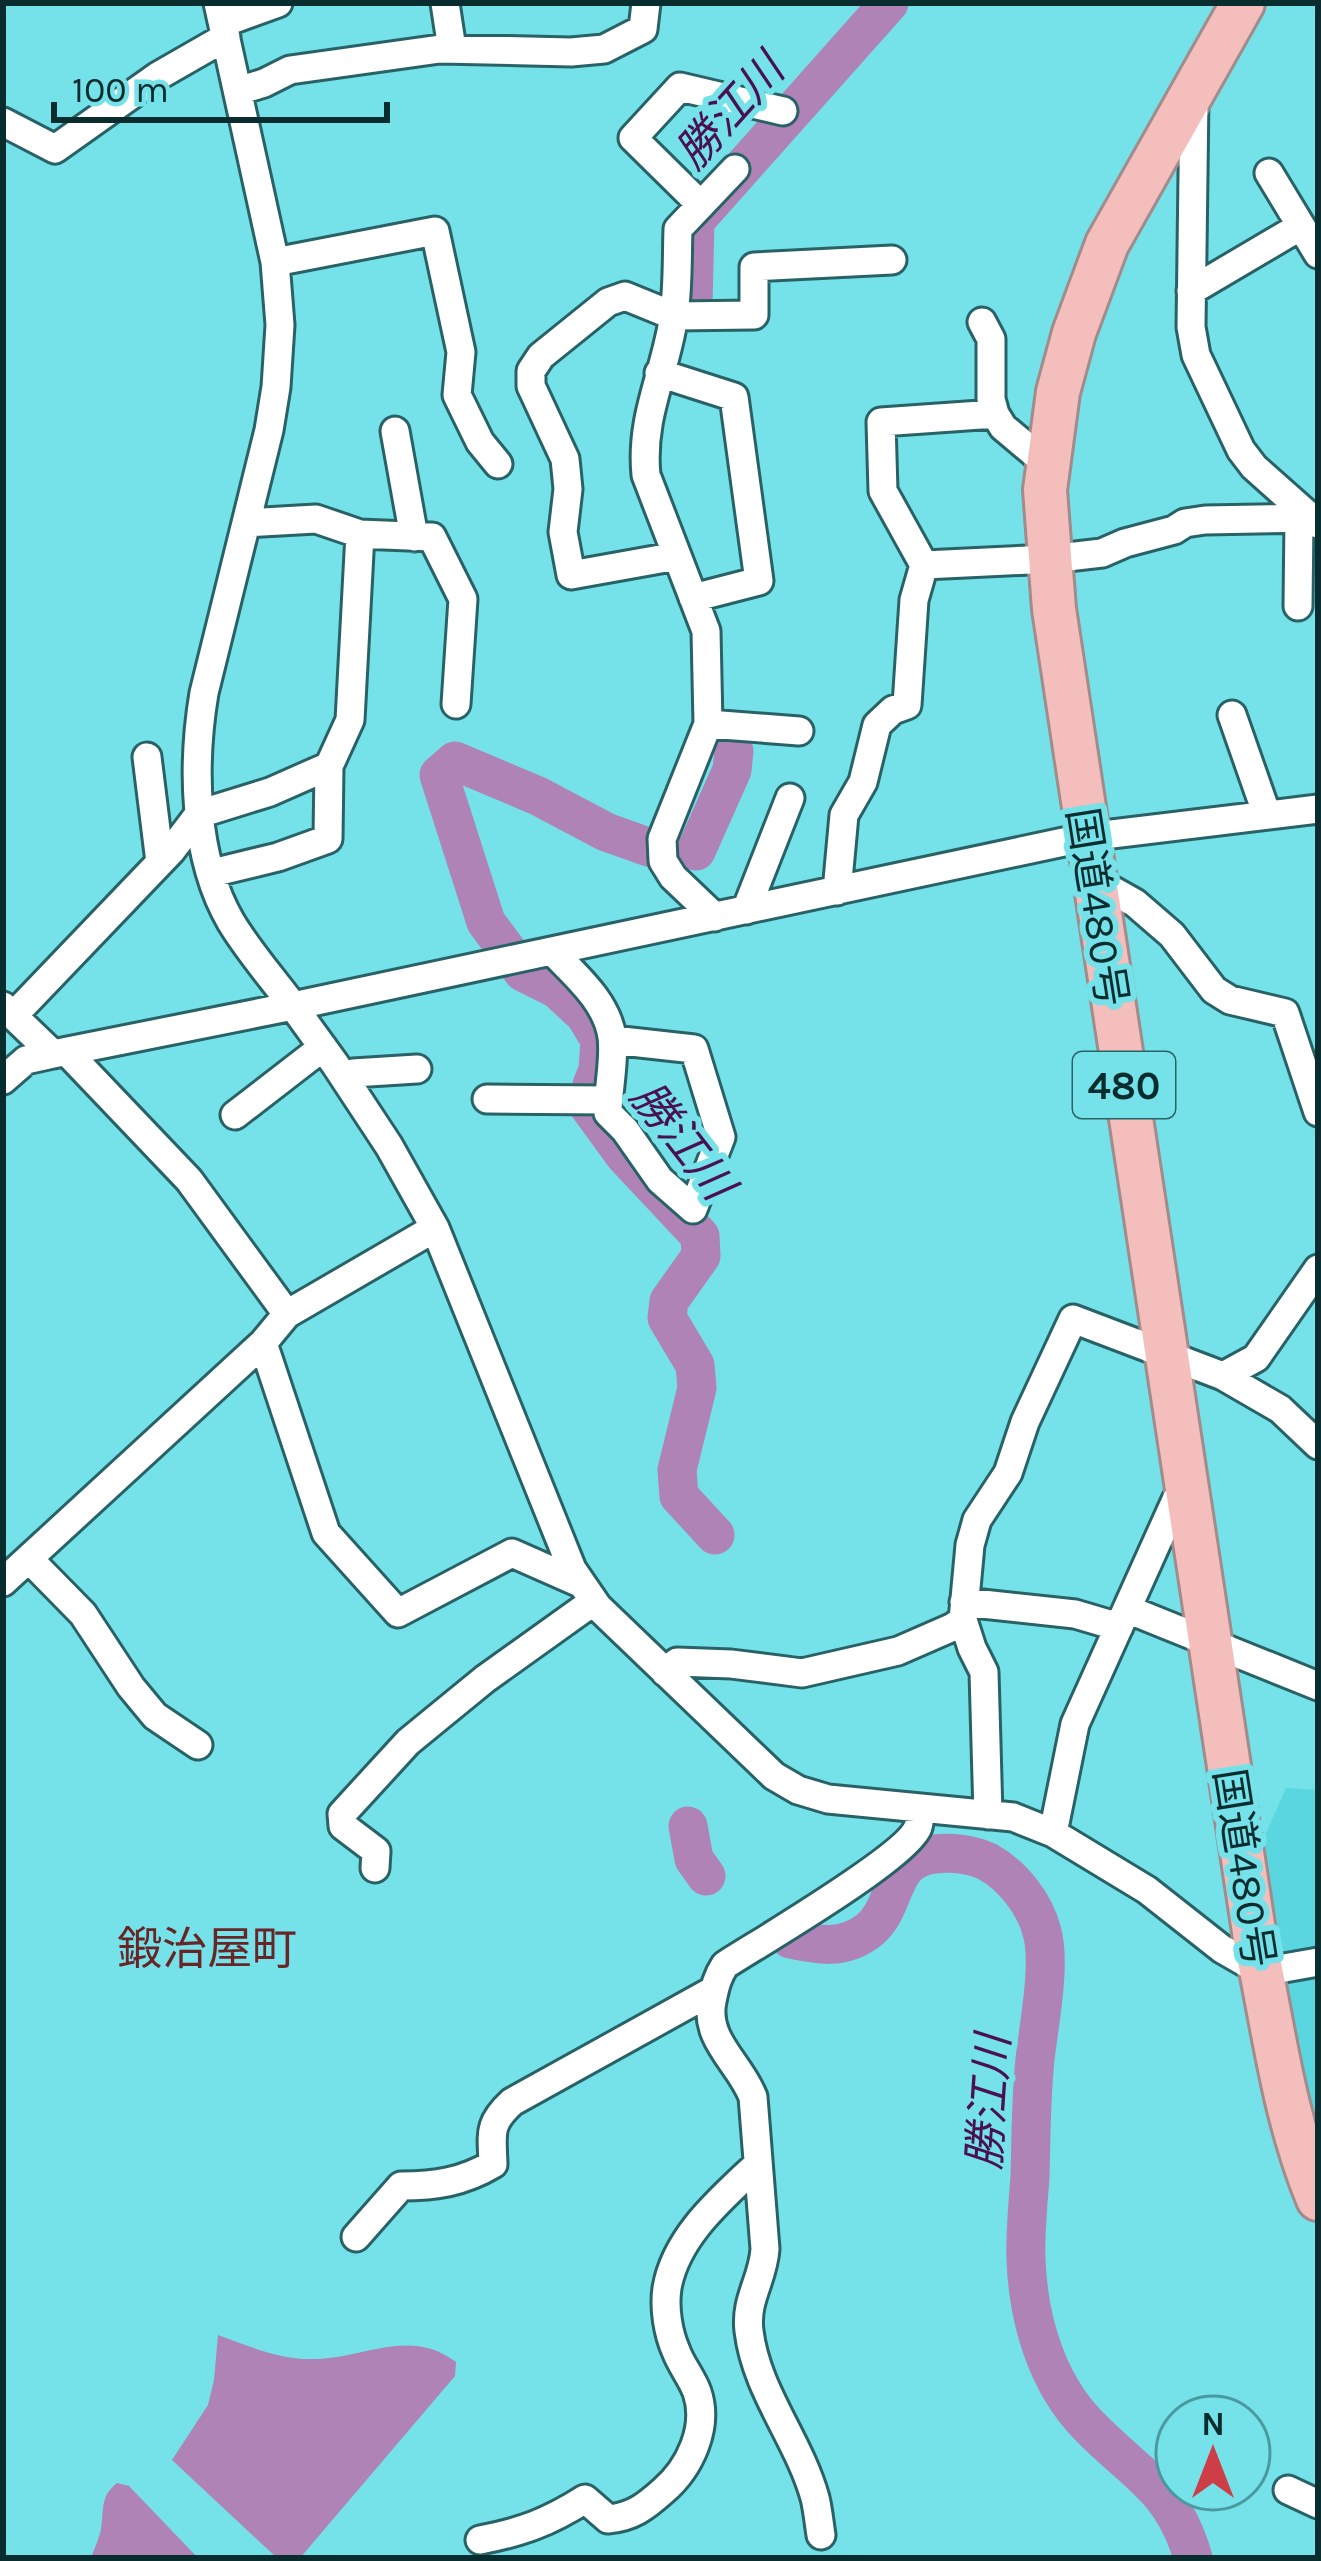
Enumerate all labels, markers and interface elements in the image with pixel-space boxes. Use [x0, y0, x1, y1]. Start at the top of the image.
water label: 勝江川 [665, 41, 797, 179]
scale bar [54, 48, 387, 122]
text: 100 m [72, 69, 169, 111]
street label: 国道480号 [1057, 804, 1137, 1010]
road number: 480 [1073, 1052, 1175, 1118]
water label: 勝江川 [620, 1071, 747, 1213]
street label: 国道480号 [1204, 1765, 1284, 1971]
district label: 鍛治屋町 [117, 1923, 297, 1975]
water label: 勝江川 [958, 2029, 1020, 2171]
north arrow [1153, 2393, 1273, 2513]
text: N [1201, 2405, 1225, 2443]

